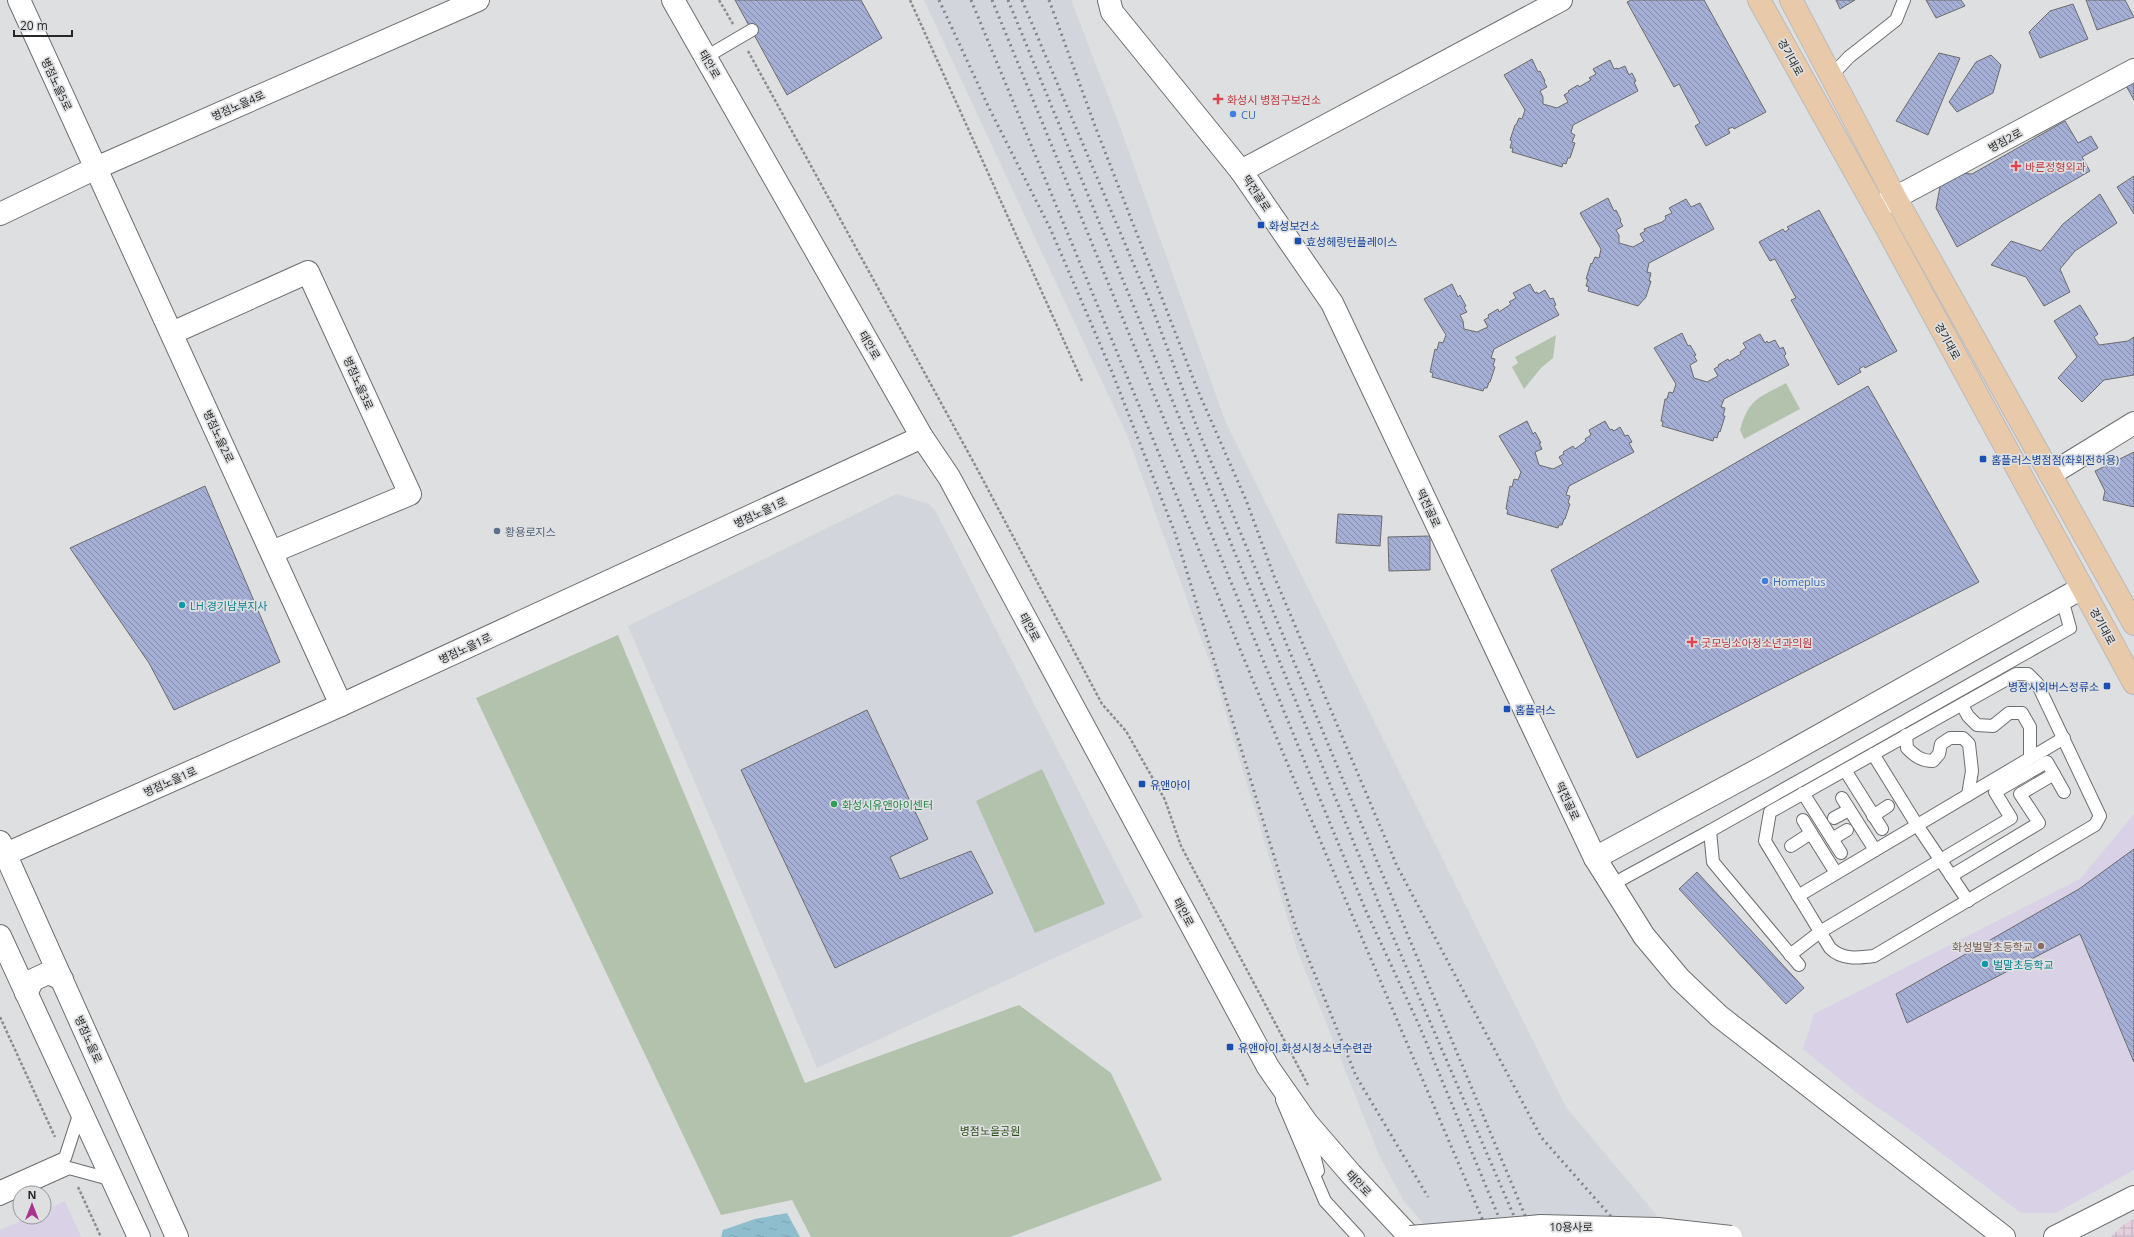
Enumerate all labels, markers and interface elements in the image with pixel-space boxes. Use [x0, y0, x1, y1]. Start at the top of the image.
scale bar [14, 12, 72, 38]
text: 20 m [20, 17, 48, 34]
street label: 경기대로 [1775, 36, 1807, 78]
street label: 태안로 [696, 47, 724, 81]
street label: 병점노을5로 [38, 55, 76, 113]
street label: 병점노을4로 [209, 87, 267, 123]
place label: 화성시 병점구보건소 [1227, 92, 1321, 107]
marker: 화성시 병점구보건소 [1212, 93, 1224, 105]
place label: CU [1241, 107, 1256, 122]
marker: CU [1228, 109, 1238, 119]
street label: 병점2로 [1985, 125, 2025, 155]
place label: 바른정형외과 [2025, 159, 2086, 174]
marker: 바른정형외과 [2010, 160, 2022, 172]
street label: 떡전골로 [1239, 172, 1275, 214]
place label: 화성보건소 [1269, 218, 1320, 233]
marker: 화성보건소 [1256, 220, 1266, 230]
place label: 효성헤링턴플레이스 [1306, 234, 1397, 249]
marker: 효성헤링턴플레이스 [1293, 236, 1303, 246]
street label: 경기대로 [1932, 320, 1964, 362]
street label: 태안로 [856, 328, 884, 362]
street label: 병점노을3로 [341, 354, 377, 412]
street label: 병점노을2로 [200, 407, 238, 465]
place label: 홈플러스병점점(좌회전허용) [1991, 452, 2119, 467]
marker: 홈플러스병점점(좌회전허용) [1978, 454, 1988, 464]
street label: 떡전골로 [1414, 486, 1444, 530]
street label: 병점노을1로 [731, 493, 789, 531]
place label: 황용로지스 [505, 524, 556, 539]
marker: 황용로지스 [492, 526, 502, 536]
place label: Homeplus [1773, 574, 1826, 589]
marker: Homeplus [1760, 576, 1770, 586]
place label: LH 경기남부지사 [190, 598, 267, 613]
marker: LH 경기남부지사 [177, 600, 187, 610]
street label: 경기대로 [2087, 605, 2119, 647]
street label: 태안로 [1016, 610, 1044, 644]
street label: 병점노을1로 [436, 629, 494, 667]
place label: 굿모닝소아청소년과의원 [1701, 635, 1812, 650]
marker: 굿모닝소아청소년과의원 [1686, 636, 1698, 648]
place label: 병점시외버스정류소 [2008, 679, 2099, 694]
marker: 병점시외버스정류소 [2102, 681, 2112, 691]
place label: 홈플러스 [1515, 702, 1555, 717]
marker: 홈플러스 [1502, 704, 1512, 714]
street label: 병점노을1로 [141, 763, 199, 799]
place label: 유앤아이 [1150, 777, 1190, 792]
marker: 유앤아이 [1137, 779, 1147, 789]
street label: 떡전골로 [1553, 779, 1583, 823]
place label: 화성시유앤아이센터 [842, 797, 933, 812]
marker: 화성시유앤아이센터 [829, 799, 839, 809]
street label: 태안로 [1170, 895, 1198, 929]
place label: 화성벌말초등학교 [1952, 939, 2033, 954]
marker: 화성벌말초등학교 [2036, 941, 2046, 951]
place label: 벌말초등학교 [1993, 957, 2054, 972]
marker: 벌말초등학교 [1980, 959, 1990, 969]
street label: 병점노을로 [72, 1013, 106, 1065]
place label: 유앤아이.화성시청소년수련관 [1238, 1040, 1372, 1055]
marker: 유앤아이.화성시청소년수련관 [1225, 1042, 1235, 1052]
park label: 병점노을공원 [960, 1123, 1020, 1138]
street label: 태안로 [1343, 1167, 1375, 1199]
north arrow [12, 1185, 52, 1225]
text: N [28, 1187, 36, 1202]
street label: 10용사로 [1550, 1219, 1592, 1234]

